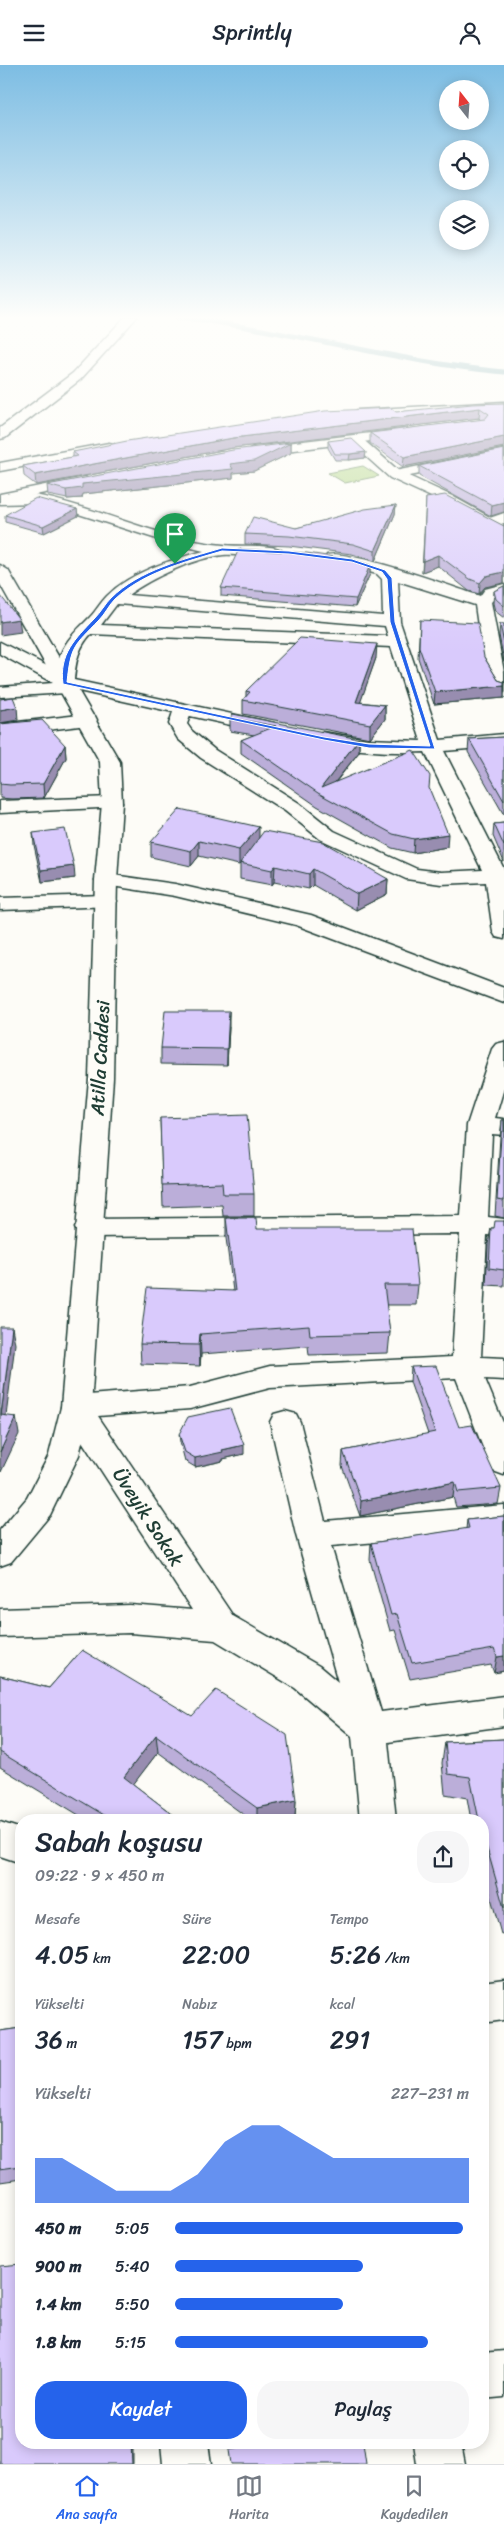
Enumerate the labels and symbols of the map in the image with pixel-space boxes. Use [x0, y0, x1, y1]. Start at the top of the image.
north arrow [439, 80, 489, 130]
pin [154, 513, 196, 564]
street label: Atilla Caddesi [80, 999, 120, 1118]
street label: Üveyik Sokak [104, 1461, 192, 1573]

